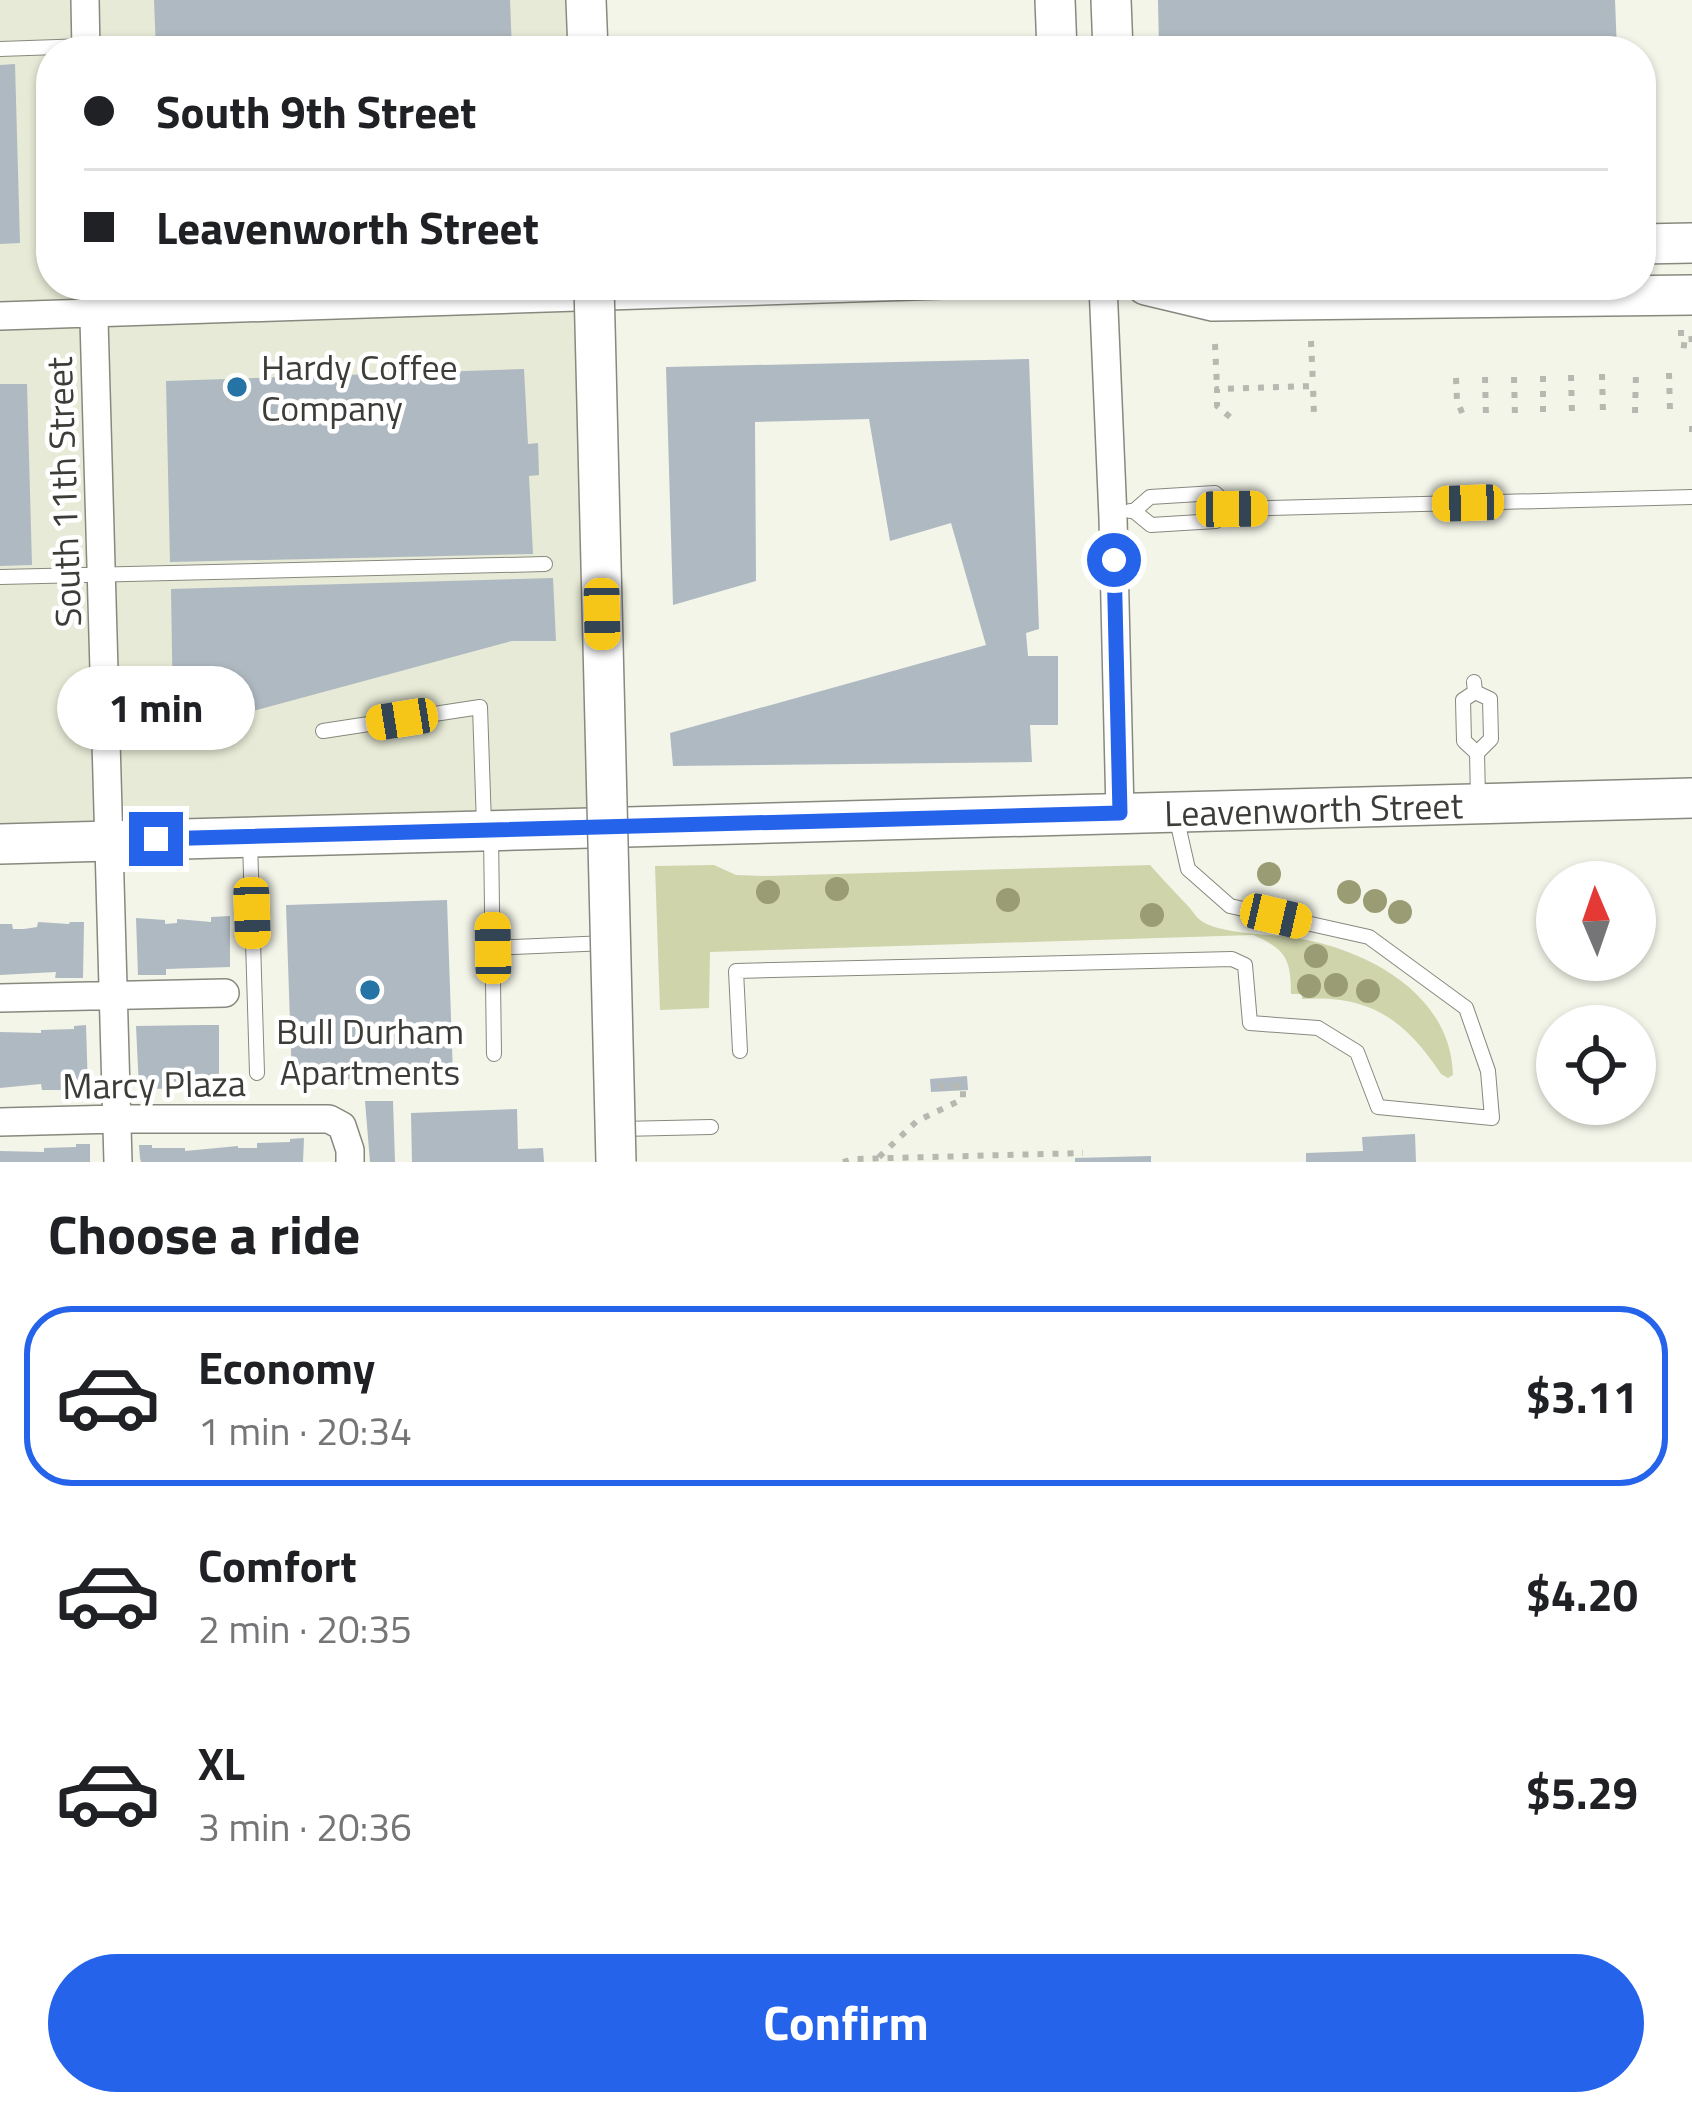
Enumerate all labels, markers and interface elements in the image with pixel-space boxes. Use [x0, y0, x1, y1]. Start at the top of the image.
text: South 9th Street [156, 77, 477, 145]
text: Leavenworth Street [156, 193, 539, 261]
place label: Hardy Coffee Company [261, 339, 458, 435]
street label: South 11th Street [31, 355, 95, 628]
marker: Hardy Coffee Company [224, 374, 250, 400]
car [1431, 484, 1505, 522]
car [1196, 490, 1268, 528]
route start [1087, 533, 1141, 587]
car [583, 578, 621, 650]
callout: 1 min [57, 665, 255, 749]
text: 1 min [109, 678, 203, 737]
car [364, 696, 440, 742]
street label: Leavenworth Street [1163, 777, 1464, 840]
route end [129, 812, 183, 866]
north arrow [1536, 861, 1656, 981]
map controls [1536, 861, 1656, 1125]
car [233, 876, 271, 950]
car [1237, 890, 1315, 942]
car [474, 912, 512, 984]
marker: Bull Durham Apartments [357, 977, 383, 1003]
place label: Bull Durham Apartments [276, 1003, 464, 1099]
button: locate [1536, 1005, 1656, 1125]
street label: Marcy Plaza [62, 1055, 246, 1113]
text: Choose a ride [48, 1193, 360, 1275]
text: Economy [198, 1333, 375, 1401]
icon: car [54, 1342, 162, 1450]
text: $3.11 [1526, 1362, 1638, 1430]
text: 1 min · 20:34 [198, 1401, 412, 1460]
text: Comfort [198, 1531, 357, 1599]
icon: car [54, 1540, 162, 1648]
text: $4.20 [1526, 1560, 1638, 1628]
text: 2 min · 20:35 [198, 1599, 412, 1658]
text: XL [198, 1729, 245, 1797]
icon: car [54, 1738, 162, 1846]
text: $5.29 [1526, 1758, 1638, 1826]
text: 3 min · 20:36 [198, 1797, 412, 1856]
button: Confirm [48, 1954, 1644, 2092]

